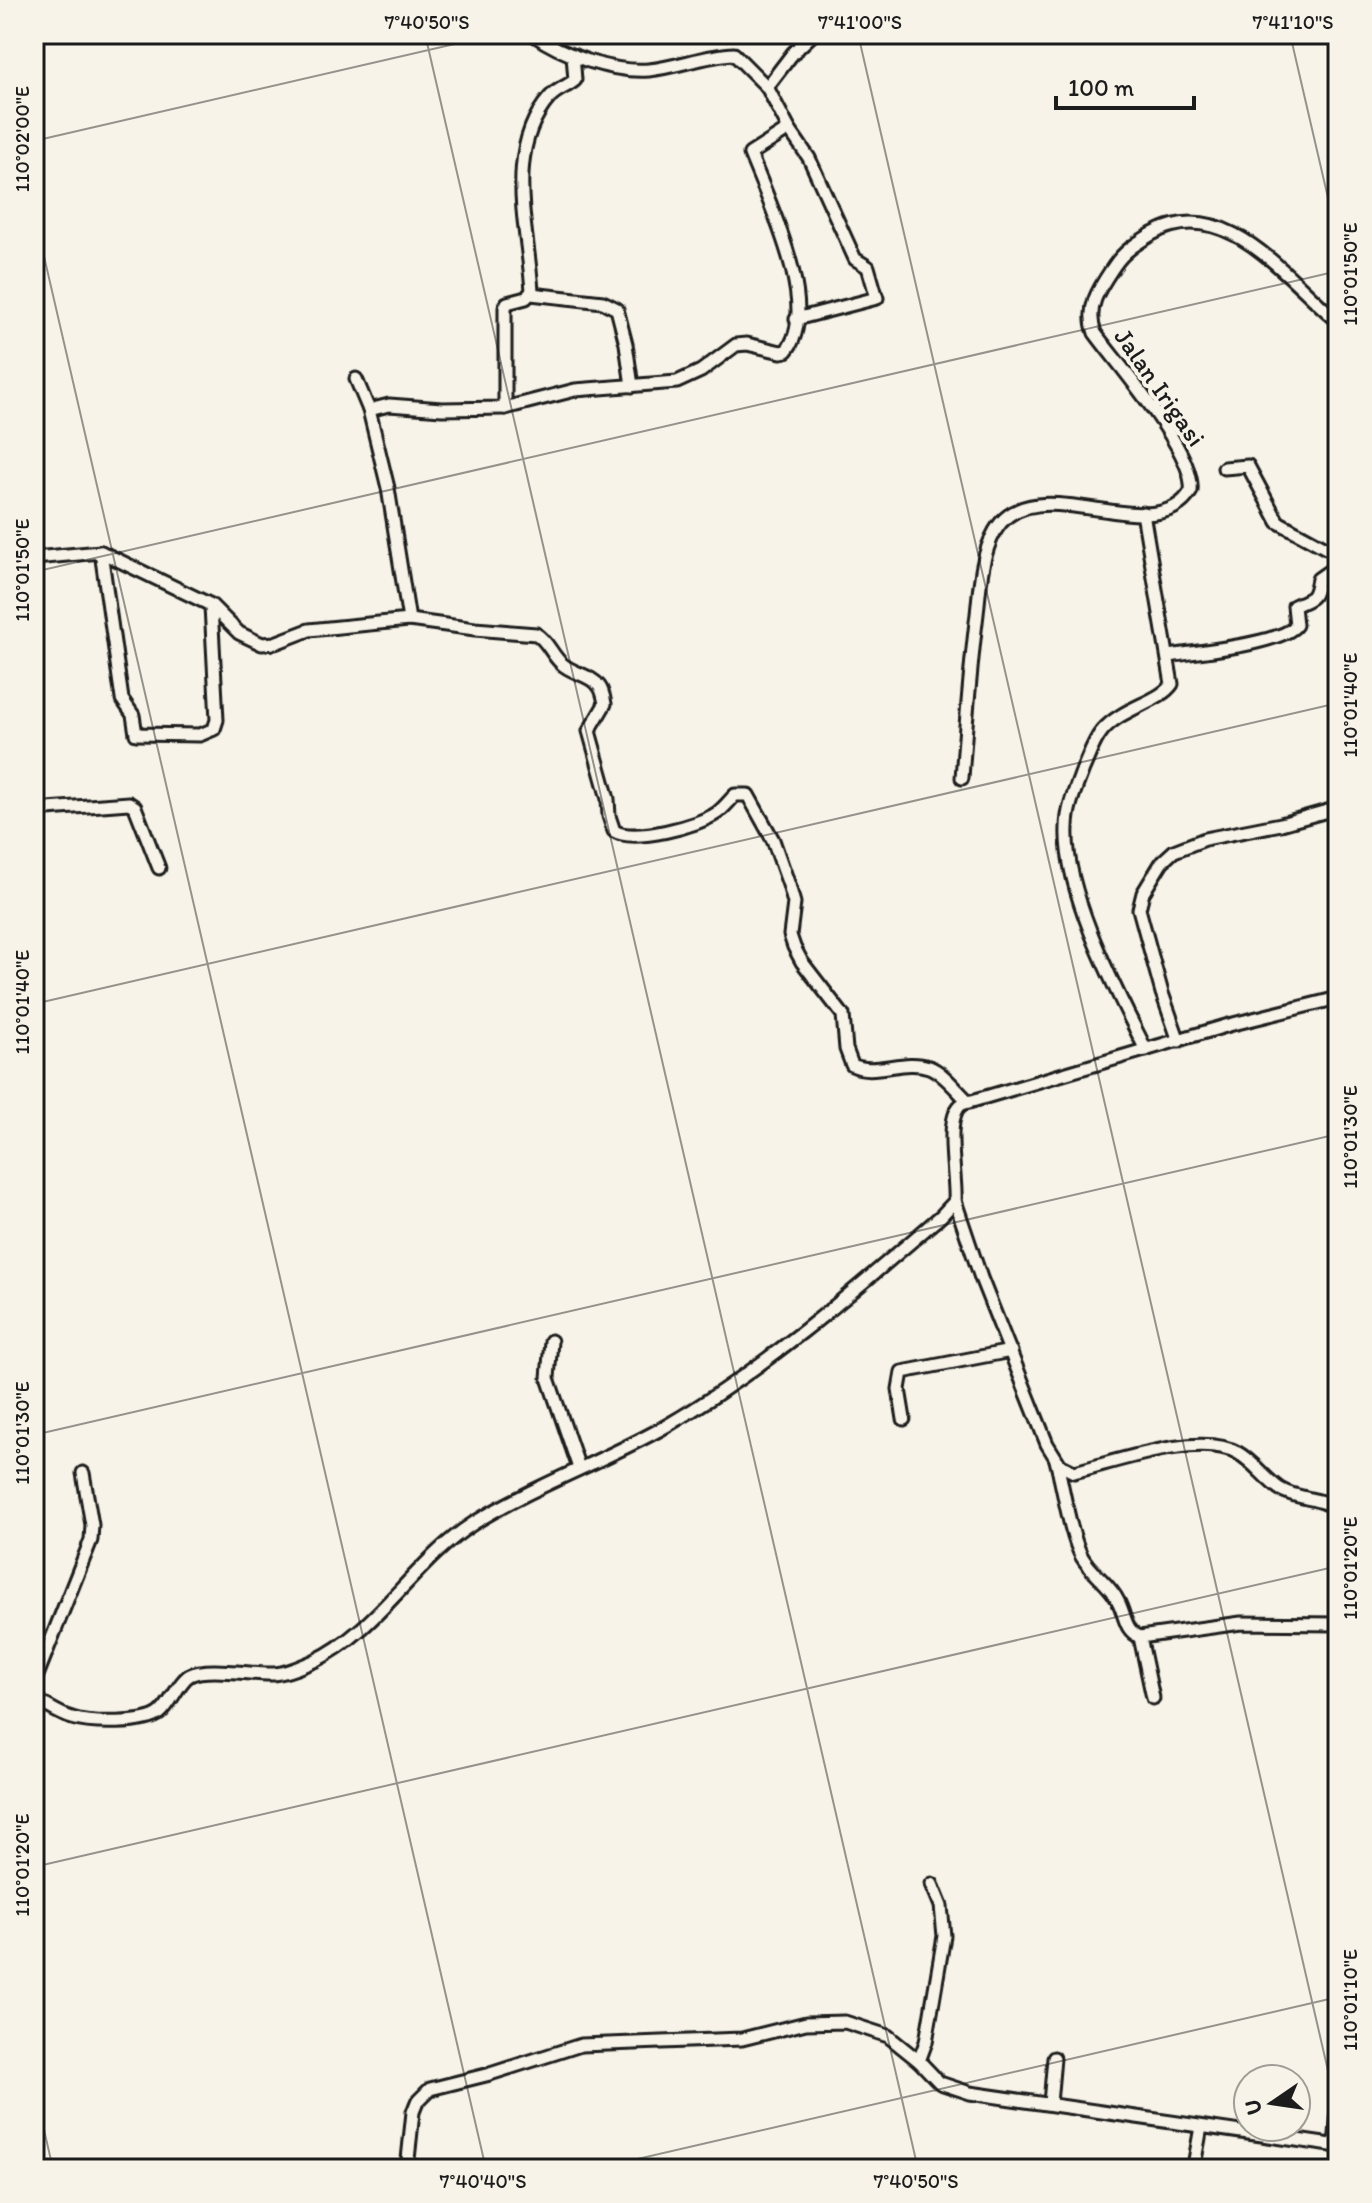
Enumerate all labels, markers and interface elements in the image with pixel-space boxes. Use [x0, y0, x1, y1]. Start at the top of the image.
text: 7°40'50"S [384, 10, 470, 34]
text: 7°41'00"S [818, 10, 902, 34]
text: 7°41'10"S [1253, 10, 1333, 34]
scale bar [1056, 60, 1194, 110]
text: 100 m [1068, 73, 1134, 102]
text: 110°02'00"E [10, 86, 34, 192]
text: 110°01'50"E [1338, 222, 1362, 326]
street label: Jalan Irigasi [1108, 322, 1212, 452]
text: 110°01'50"E [10, 518, 34, 622]
text: 110°01'40"E [1338, 653, 1362, 757]
text: 110°01'40"E [10, 950, 34, 1054]
text: 110°01'30"E [1338, 1085, 1362, 1189]
text: 110°01'30"E [10, 1381, 34, 1485]
text: 110°01'20"E [1338, 1516, 1362, 1620]
text: 110°01'20"E [10, 1813, 34, 1917]
text: 110°01'10"E [1338, 1949, 1362, 2051]
north arrow [1232, 2063, 1312, 2143]
text: U [1238, 2097, 1268, 2118]
text: 7°40'40"S [440, 2169, 526, 2193]
text: 7°40'50"S [873, 2169, 959, 2193]

